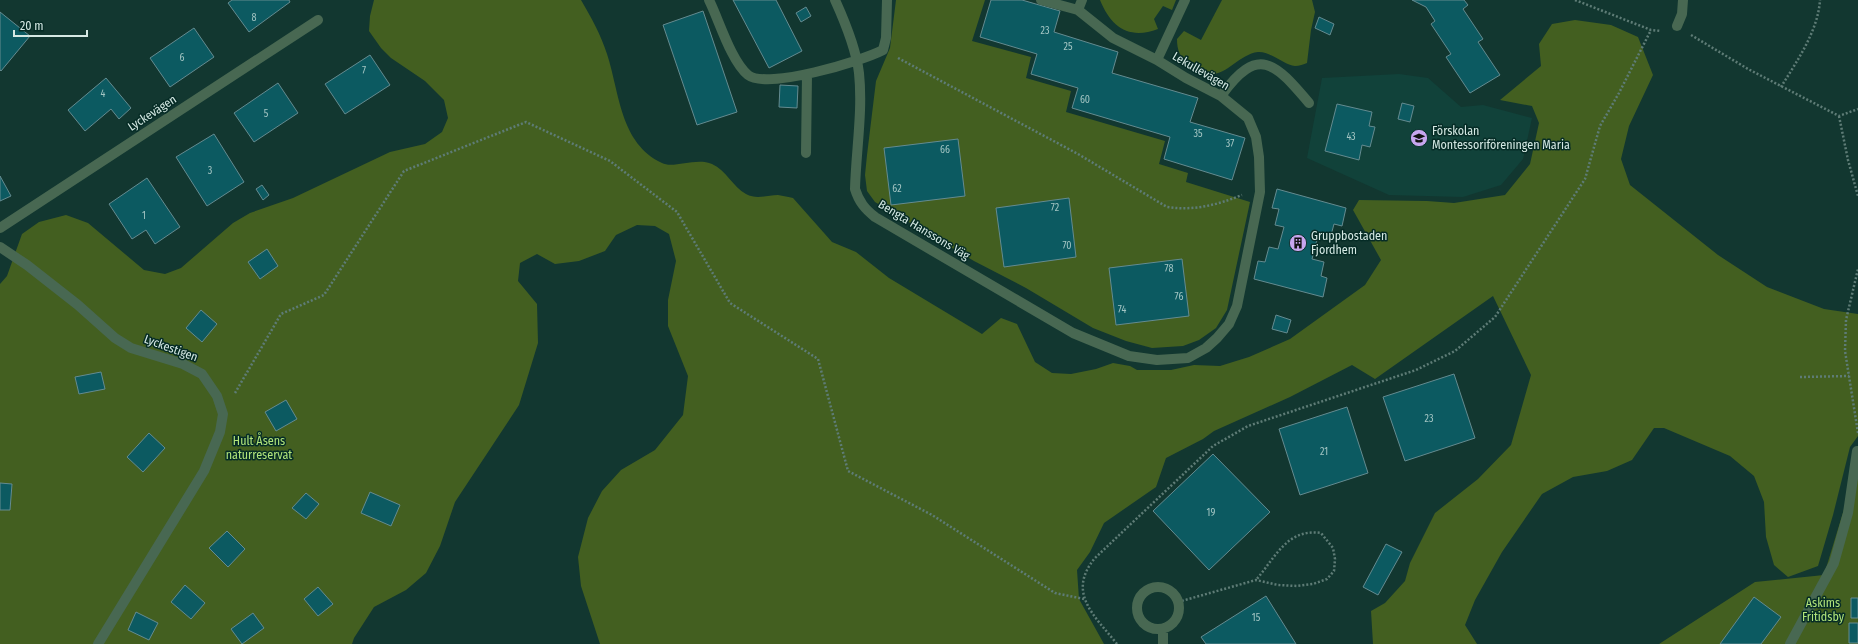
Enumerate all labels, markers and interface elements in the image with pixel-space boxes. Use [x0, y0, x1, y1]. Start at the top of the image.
scale bar [14, 12, 87, 38]
house number: 8 [252, 12, 257, 24]
text: 20 m [20, 19, 44, 33]
house number: 23 [1041, 25, 1050, 37]
house number: 25 [1064, 41, 1073, 53]
street label: Lekullevägen [1170, 49, 1232, 93]
house number: 6 [180, 52, 185, 64]
house number: 7 [362, 65, 366, 77]
house number: 4 [101, 88, 106, 100]
street label: Lyckevägen [125, 92, 179, 134]
house number: 60 [1080, 94, 1090, 106]
house number: 5 [264, 108, 269, 120]
place label: Förskolan Montessoriföreningen Maria [1432, 124, 1570, 152]
house number: 35 [1193, 128, 1203, 140]
school or university icon: Förskolan Montessoriföreningen Maria [1409, 128, 1429, 148]
house number: 43 [1346, 131, 1356, 143]
house number: 37 [1226, 138, 1234, 150]
house number: 66 [940, 144, 950, 156]
house number: 3 [208, 165, 213, 177]
house number: 62 [892, 183, 902, 195]
street label: Bengta Hanssons Väg [876, 197, 973, 263]
house number: 72 [1051, 202, 1060, 214]
house number: 1 [142, 210, 146, 222]
place label: Gruppbostaden Fjordhem [1311, 229, 1387, 257]
building icon: Gruppbostaden Fjordhem [1288, 233, 1308, 253]
house number: 70 [1062, 240, 1072, 252]
house number: 78 [1165, 263, 1173, 275]
house number: 76 [1175, 291, 1183, 303]
house number: 74 [1118, 304, 1126, 316]
street label: Lyckestigen [142, 332, 200, 364]
house number: 23 [1425, 413, 1434, 425]
park label: Hult Åsens naturreservat [226, 432, 292, 462]
house number: 21 [1320, 446, 1328, 458]
house number: 19 [1207, 507, 1216, 519]
park label: Askims Fritidsby [1802, 596, 1845, 624]
house number: 15 [1252, 612, 1261, 624]

